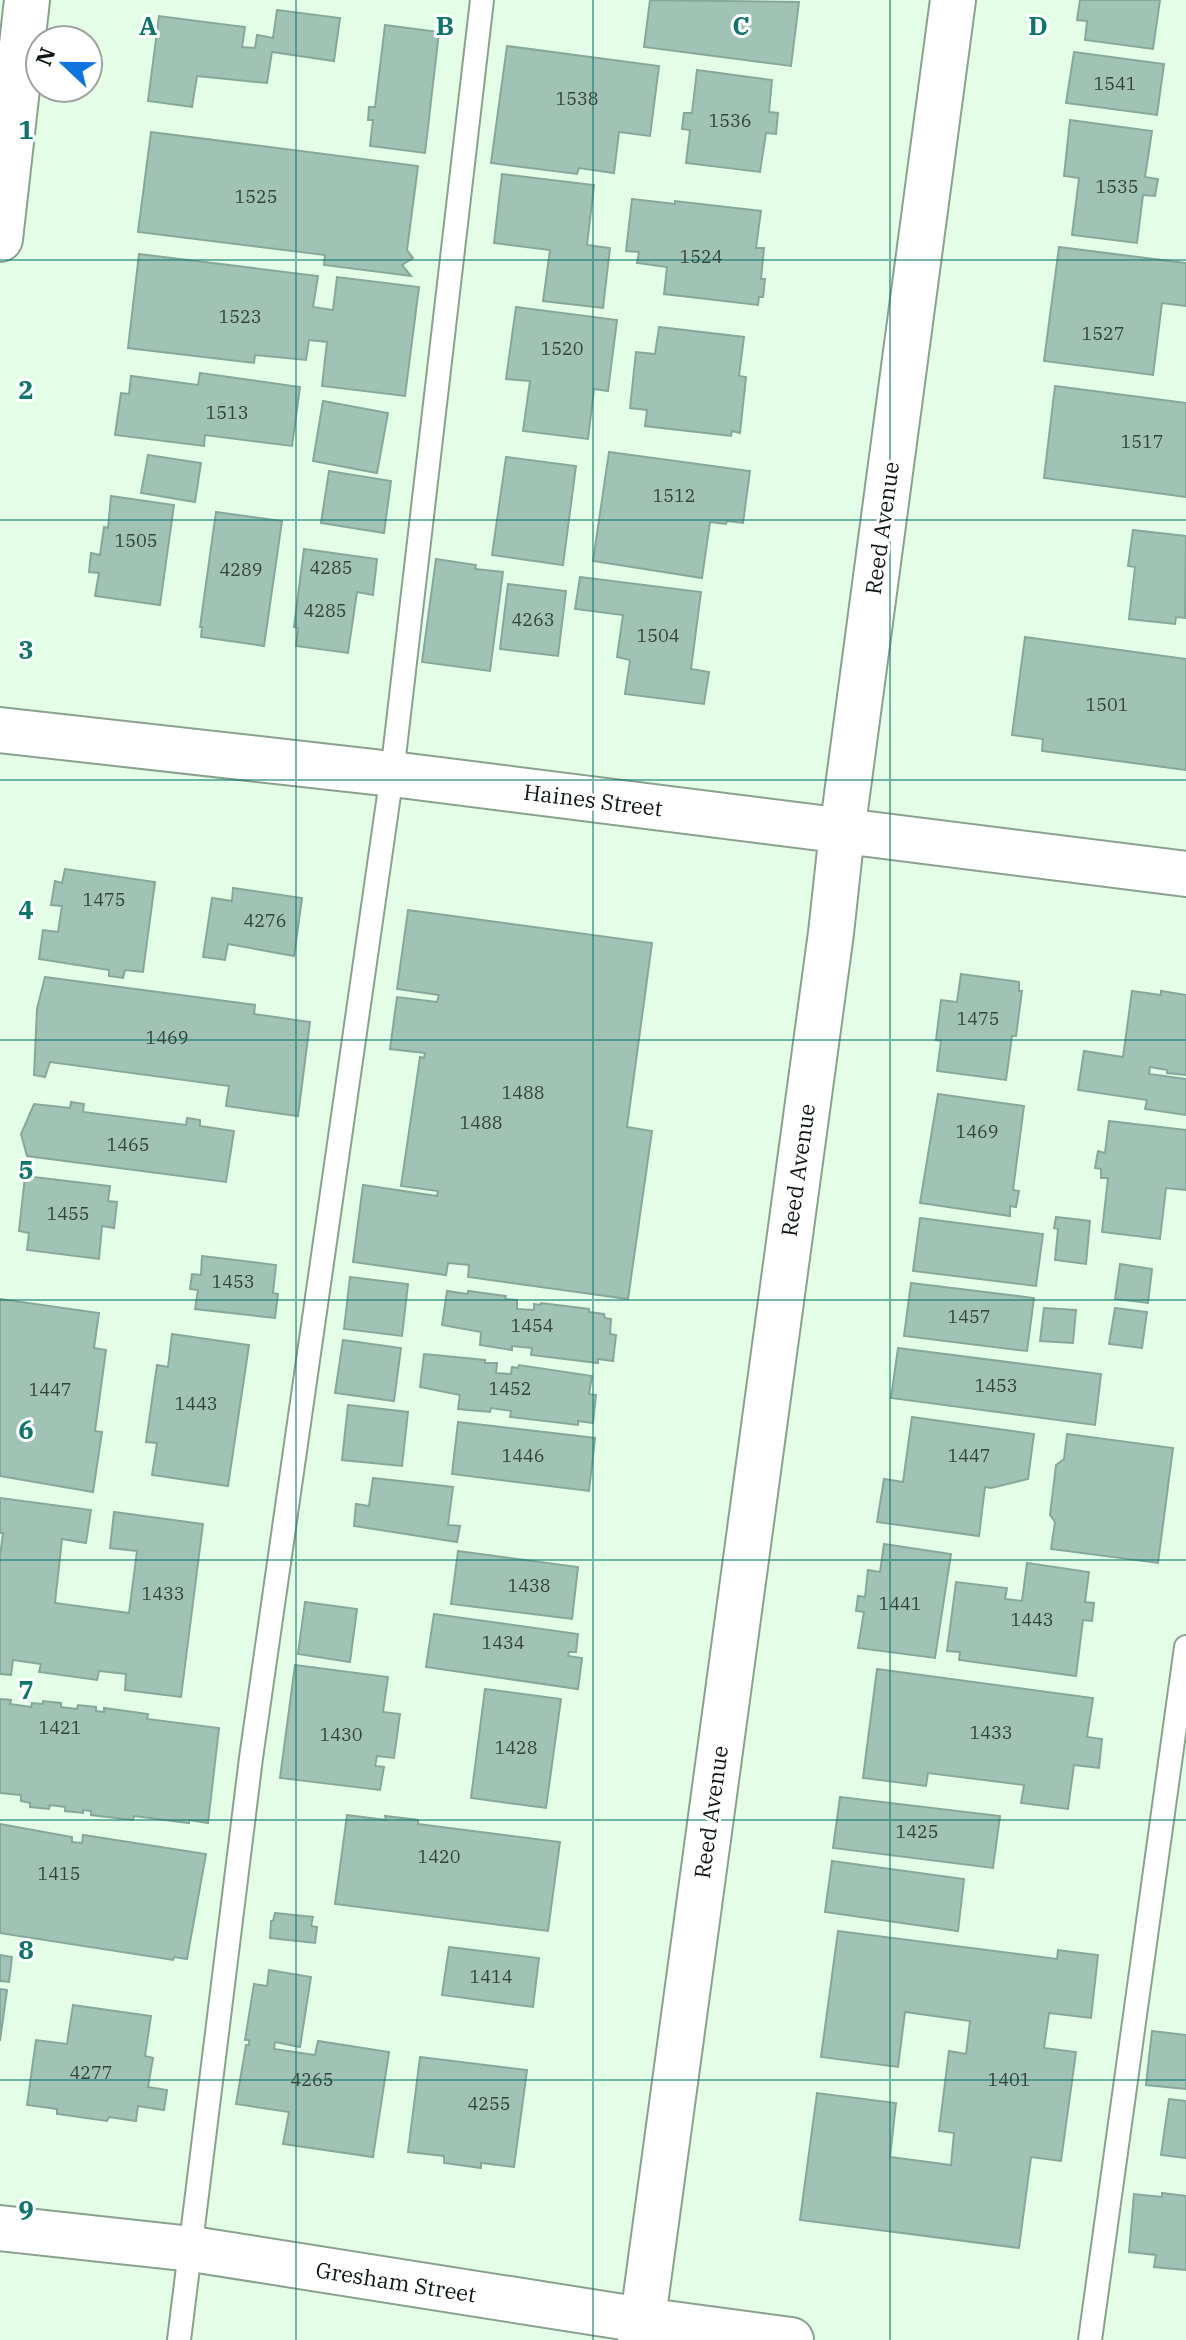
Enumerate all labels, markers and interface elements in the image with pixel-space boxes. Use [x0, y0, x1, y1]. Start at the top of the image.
text: A [139, 8, 157, 42]
text: B [436, 8, 454, 42]
text: C [732, 8, 750, 42]
text: D [1028, 8, 1048, 42]
north arrow [24, 24, 104, 104]
text: N [28, 43, 62, 70]
house number: 1541 [1093, 72, 1137, 95]
house number: 1538 [555, 87, 599, 110]
house number: 1536 [708, 109, 752, 132]
text: 1 [18, 112, 34, 146]
house number: 1535 [1095, 175, 1139, 198]
house number: 1525 [234, 185, 278, 208]
house number: 1524 [679, 245, 723, 268]
house number: 1523 [218, 305, 262, 328]
house number: 1527 [1081, 322, 1125, 345]
house number: 1520 [540, 337, 584, 360]
text: 2 [18, 372, 34, 406]
house number: 1513 [205, 401, 249, 424]
house number: 1517 [1120, 430, 1164, 453]
street label: Reed Avenue [858, 460, 905, 596]
house number: 1512 [652, 484, 696, 507]
house number: 1505 [114, 529, 158, 552]
house number: 4285 [309, 556, 353, 579]
house number: 4289 [219, 558, 263, 581]
house number: 4285 [303, 599, 347, 622]
house number: 4263 [511, 608, 555, 631]
house number: 1504 [636, 624, 680, 647]
text: 3 [18, 632, 34, 666]
house number: 1501 [1085, 693, 1129, 716]
street label: Haines Street [522, 777, 664, 822]
house number: 1475 [82, 888, 126, 911]
text: 4 [18, 892, 34, 926]
house number: 4276 [243, 909, 287, 932]
house number: 1475 [956, 1007, 1000, 1030]
house number: 1469 [145, 1026, 189, 1049]
house number: 1488 [501, 1081, 545, 1104]
street label: Reed Avenue [774, 1102, 821, 1238]
house number: 1488 [459, 1111, 503, 1134]
house number: 1469 [955, 1120, 999, 1143]
house number: 1465 [106, 1133, 150, 1156]
text: 5 [18, 1152, 34, 1186]
house number: 1455 [46, 1202, 90, 1225]
house number: 1453 [211, 1270, 255, 1293]
house number: 1457 [947, 1305, 991, 1328]
house number: 1454 [510, 1314, 554, 1337]
house number: 1453 [974, 1374, 1018, 1397]
house number: 1452 [488, 1377, 532, 1400]
house number: 1447 [28, 1378, 72, 1401]
house number: 1443 [174, 1392, 218, 1415]
text: 6 [18, 1412, 34, 1446]
house number: 1446 [501, 1444, 545, 1467]
house number: 1447 [947, 1444, 991, 1467]
house number: 1438 [507, 1574, 551, 1597]
house number: 1433 [141, 1582, 185, 1605]
house number: 1441 [878, 1592, 922, 1615]
house number: 1443 [1010, 1608, 1054, 1631]
house number: 1434 [481, 1631, 525, 1654]
text: 7 [18, 1672, 34, 1706]
house number: 1421 [38, 1716, 82, 1739]
house number: 1433 [969, 1721, 1013, 1744]
house number: 1430 [319, 1723, 363, 1746]
house number: 1428 [494, 1736, 538, 1759]
street label: Reed Avenue [687, 1744, 734, 1880]
house number: 1425 [895, 1820, 939, 1843]
house number: 1420 [417, 1845, 461, 1868]
house number: 1415 [37, 1862, 81, 1885]
text: 8 [18, 1932, 34, 1966]
house number: 1414 [469, 1965, 513, 1988]
house number: 4277 [69, 2061, 113, 2084]
house number: 4265 [290, 2068, 334, 2091]
house number: 1401 [987, 2068, 1031, 2091]
house number: 4255 [467, 2092, 511, 2115]
text: 9 [18, 2192, 34, 2226]
street label: Gresham Street [314, 2255, 478, 2309]

